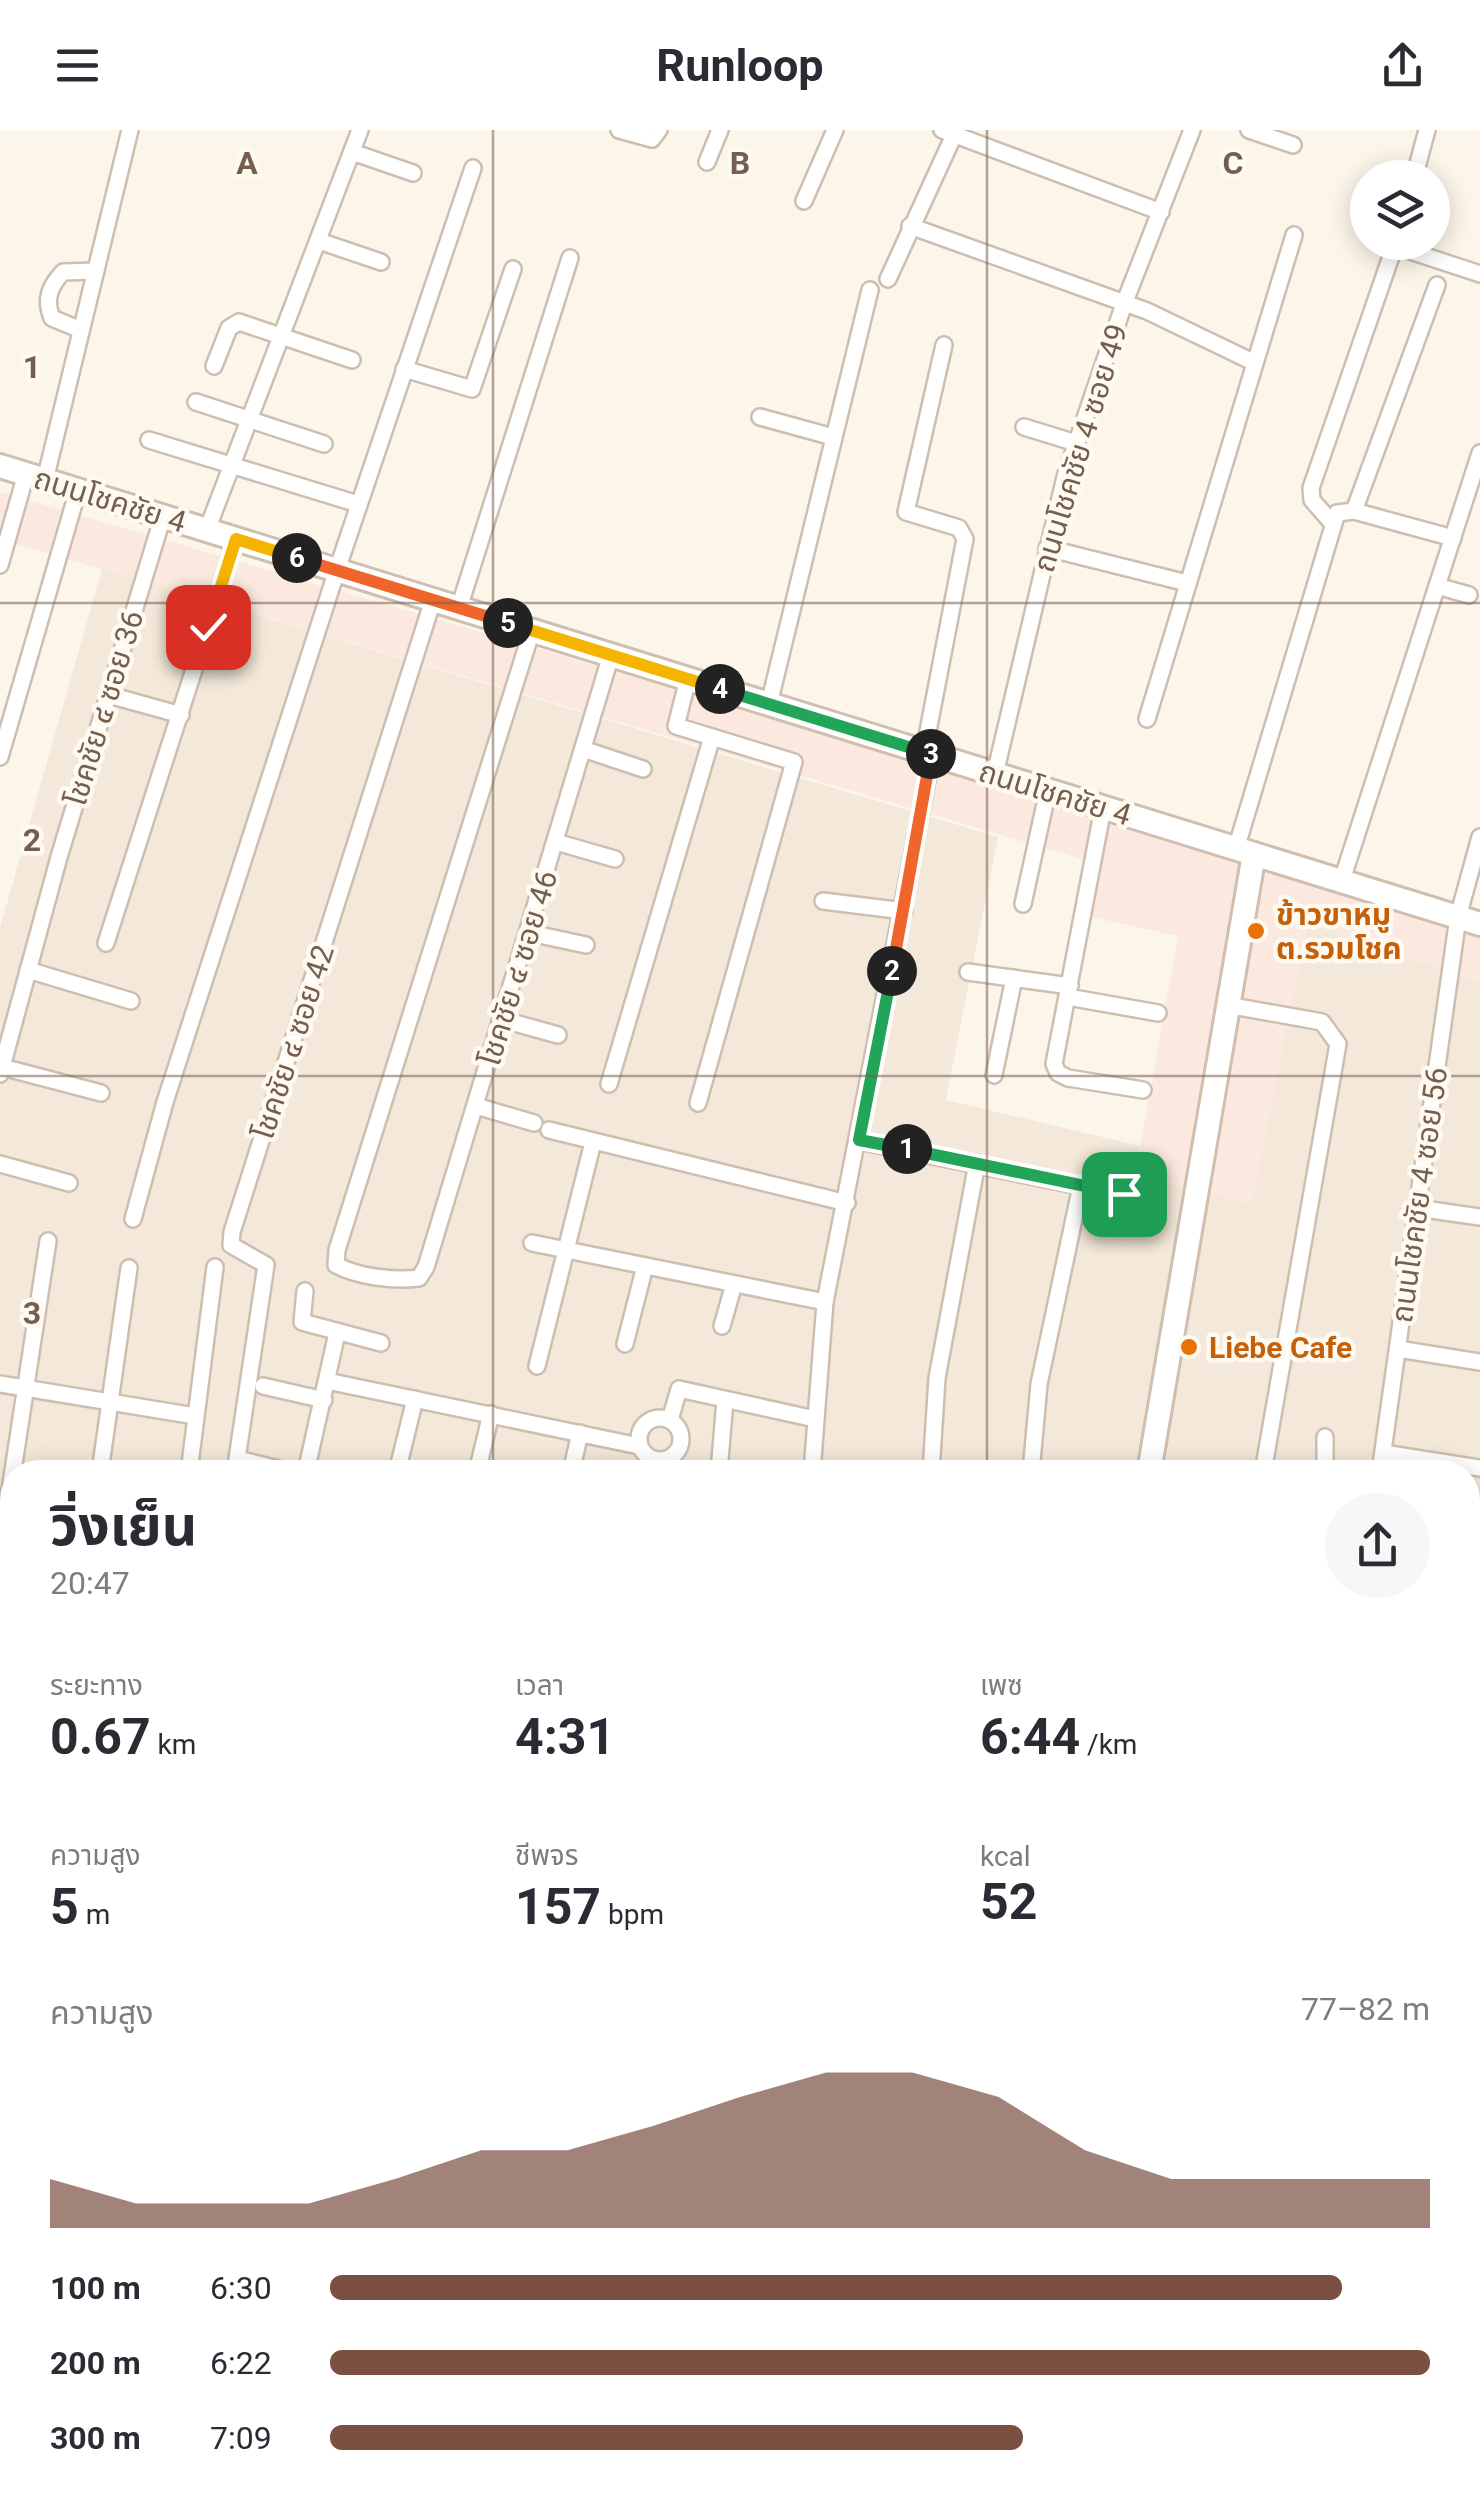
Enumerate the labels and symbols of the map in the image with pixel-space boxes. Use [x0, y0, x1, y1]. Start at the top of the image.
text: A [236, 144, 258, 182]
text: B [730, 144, 750, 182]
text: C [1223, 144, 1243, 182]
street label: ถนนโชคชัย 4 ซอย 49 [1026, 320, 1134, 576]
text: 1 [23, 348, 41, 386]
street label: ถนนโชคชัย 4 [30, 460, 190, 540]
pin: 6 [272, 533, 322, 583]
pin [166, 585, 251, 670]
pin: 5 [483, 598, 533, 648]
street label: โชคชัย ๔ ซอย 36 [58, 606, 150, 810]
pin: 4 [695, 664, 745, 714]
pin: 3 [906, 729, 956, 779]
street label: ถนนโชคชัย 4 [975, 753, 1135, 833]
text: 2 [23, 821, 41, 859]
street label: โชคชัย ๔ ซอย 46 [472, 866, 564, 1070]
place label: ข้าวขาหมู ต.รวมโชค [1276, 897, 1402, 966]
marker: ข้าวขาหมู ต.รวมโชค [1245, 920, 1267, 942]
street label: โชคชัย ๔ ซอย 42 [245, 941, 341, 1143]
pin: 2 [867, 946, 917, 996]
street label: ถนนโชคชัย 4 ซอย 56 [1384, 1065, 1454, 1325]
pin: 1 [882, 1124, 932, 1174]
pin [1082, 1152, 1167, 1237]
text: 3 [23, 1294, 41, 1332]
place label: Liebe Cafe [1209, 1330, 1352, 1365]
marker: Liebe Cafe [1178, 1336, 1200, 1358]

